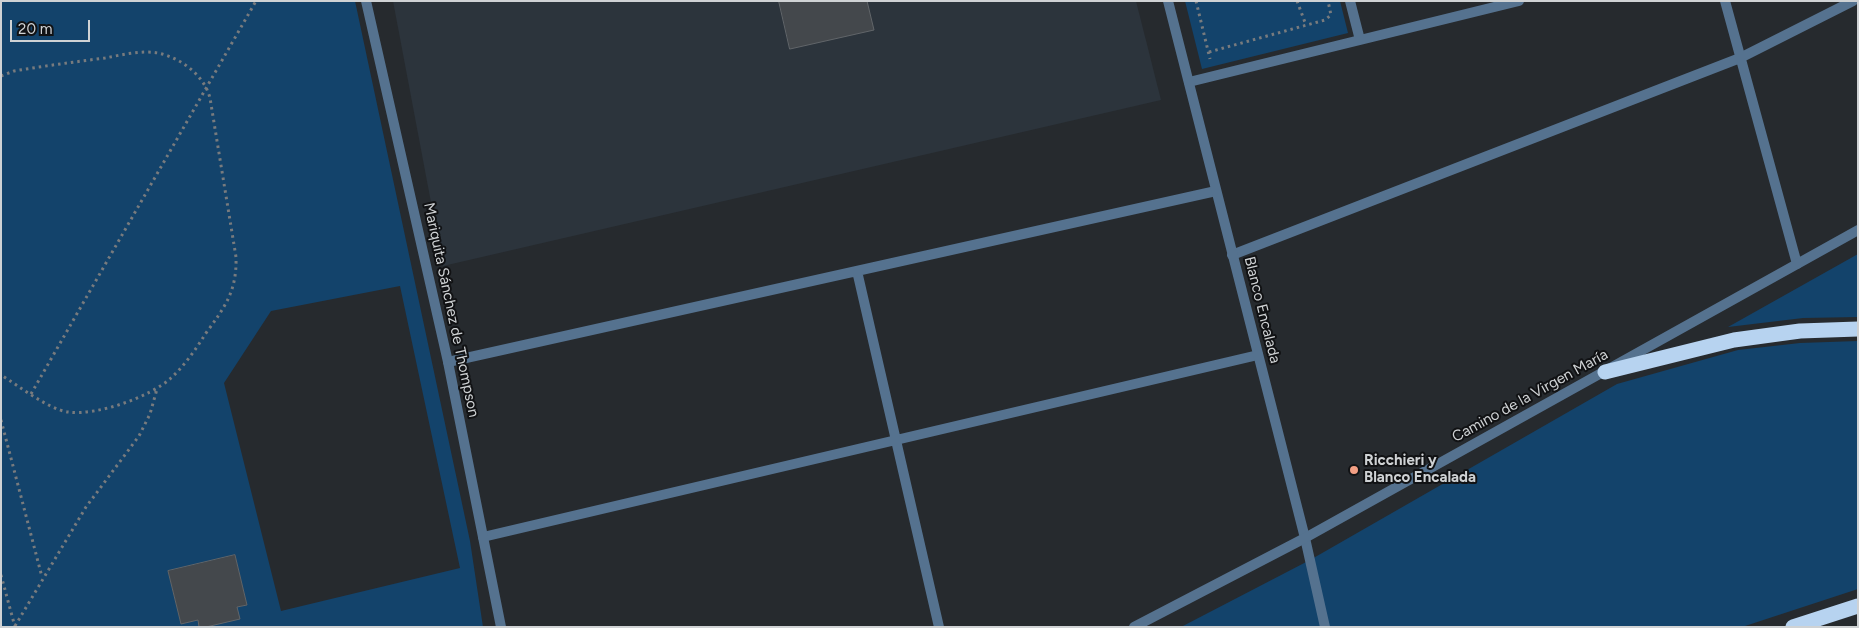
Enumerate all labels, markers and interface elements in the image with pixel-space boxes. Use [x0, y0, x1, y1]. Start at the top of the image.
scale bar [12, 10, 92, 42]
text: 20 m [18, 20, 52, 38]
street label: Mariquita Sánchez de Thompson [419, 201, 483, 419]
street label: Blanco Encalada [1240, 255, 1284, 365]
street label: Camino de la Virgen María [1449, 346, 1611, 446]
place label: Ricchieri y Blanco Encalada [1364, 452, 1476, 487]
marker: Ricchieri y Blanco Encalada [1348, 464, 1360, 476]

